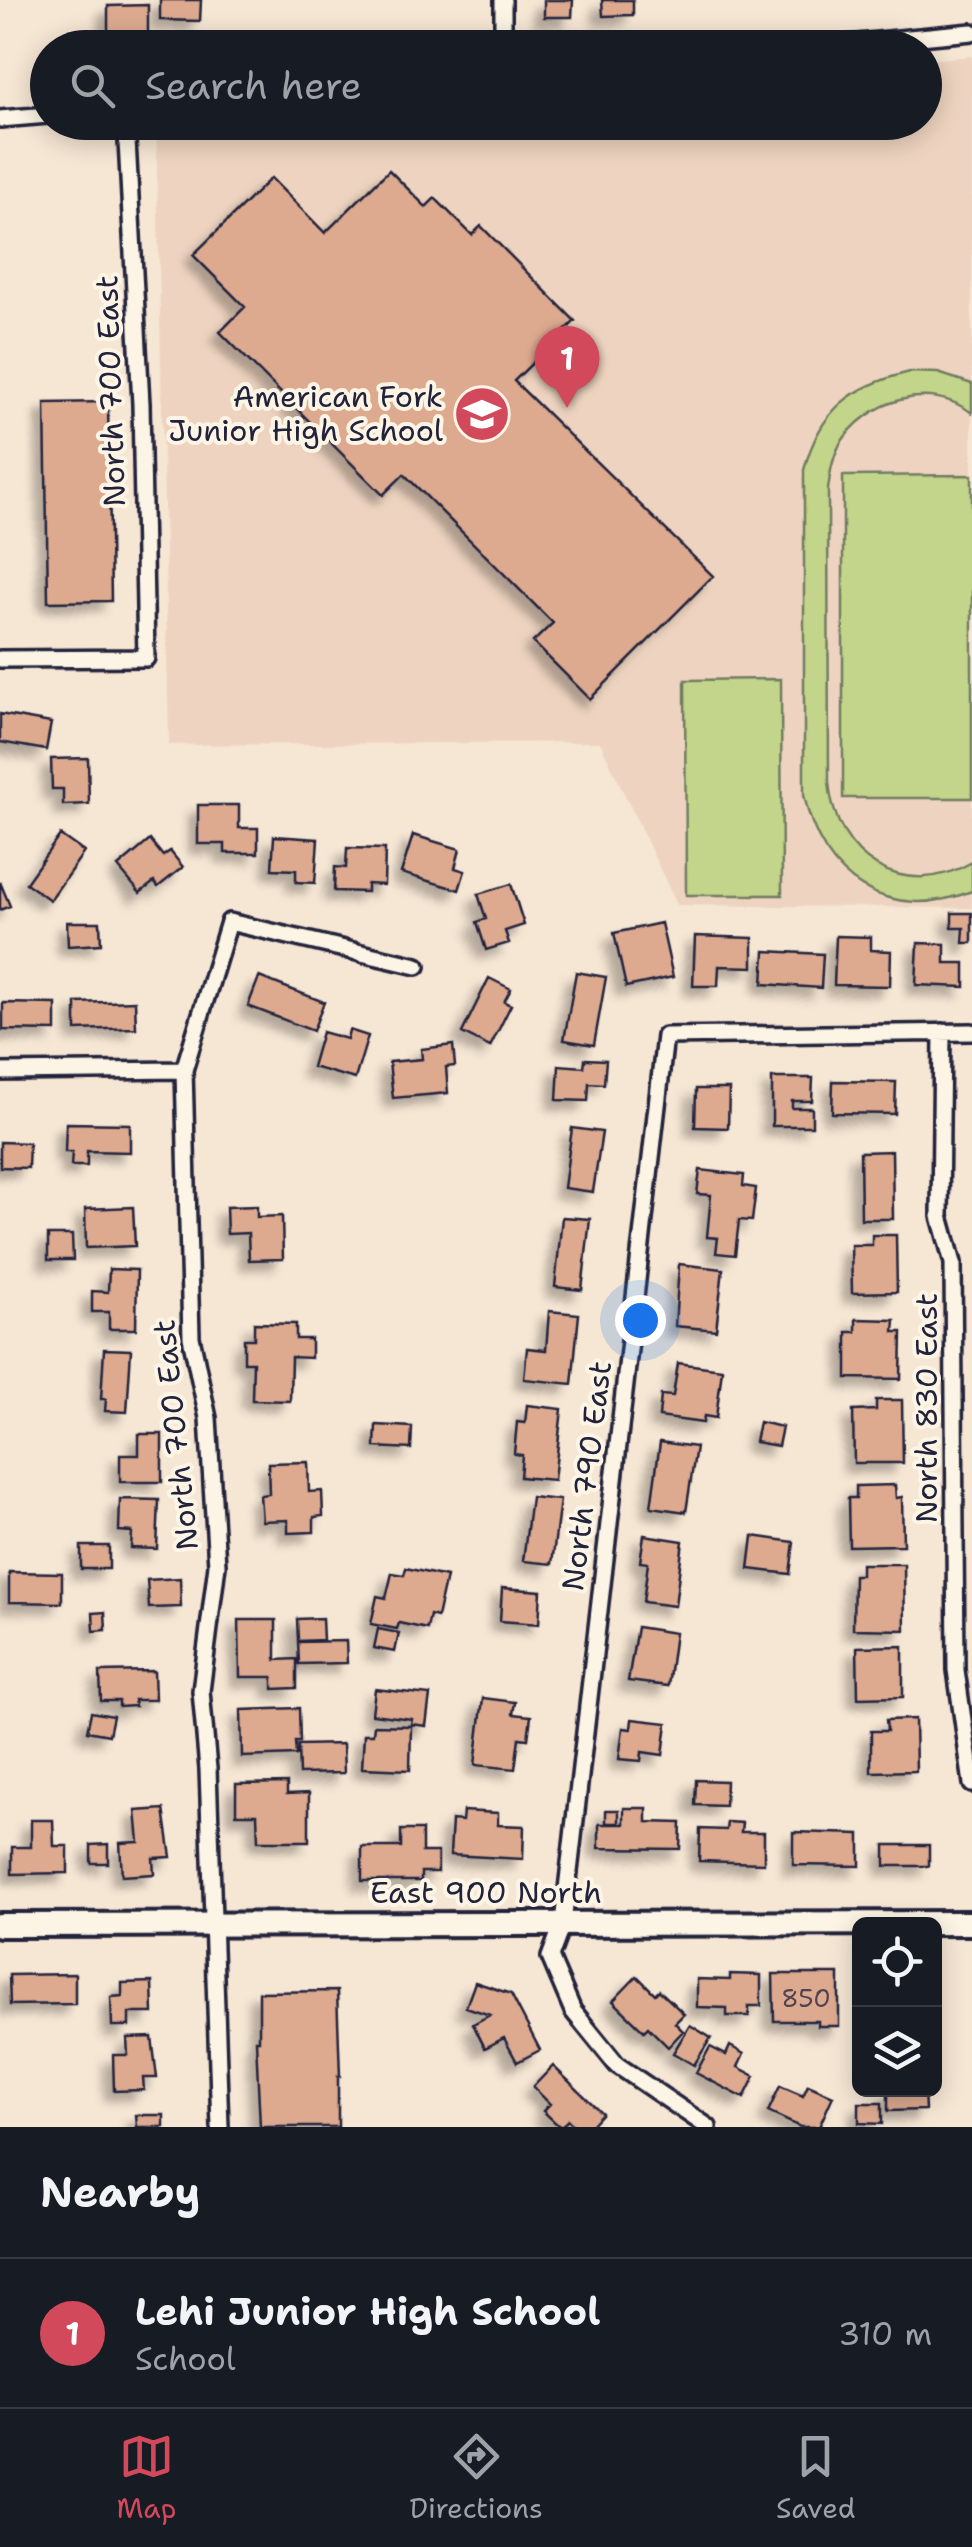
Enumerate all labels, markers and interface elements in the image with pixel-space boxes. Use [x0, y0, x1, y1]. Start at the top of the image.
search box [30, 30, 942, 140]
icon: search [65, 58, 120, 113]
text: Search here [145, 60, 362, 111]
street label: North 700 East [86, 275, 135, 507]
pin: 1 [534, 326, 600, 408]
place label: American Fork Junior High School [168, 376, 443, 451]
school or university icon: American Fork Junior High School [452, 384, 512, 444]
street label: North 830 East [906, 1293, 947, 1523]
your location [615, 1295, 666, 1346]
street label: North 700 East [143, 1318, 208, 1552]
street label: North 790 East [552, 1359, 621, 1593]
street label: East 900 North [370, 1872, 602, 1913]
map controls [852, 1917, 942, 2097]
button: locate [852, 1917, 942, 2007]
house number: 850 [781, 1981, 831, 2015]
button: layers [852, 2007, 942, 2097]
text: Nearby [40, 2164, 200, 2220]
text: Lehi Junior High School [135, 2286, 601, 2337]
text: 1 [65, 2312, 80, 2355]
text: 310 m [838, 2312, 932, 2355]
text: School [135, 2337, 236, 2380]
tab: Map [117, 2429, 176, 2527]
tab: Directions [409, 2429, 543, 2527]
tab: Saved [776, 2429, 855, 2527]

